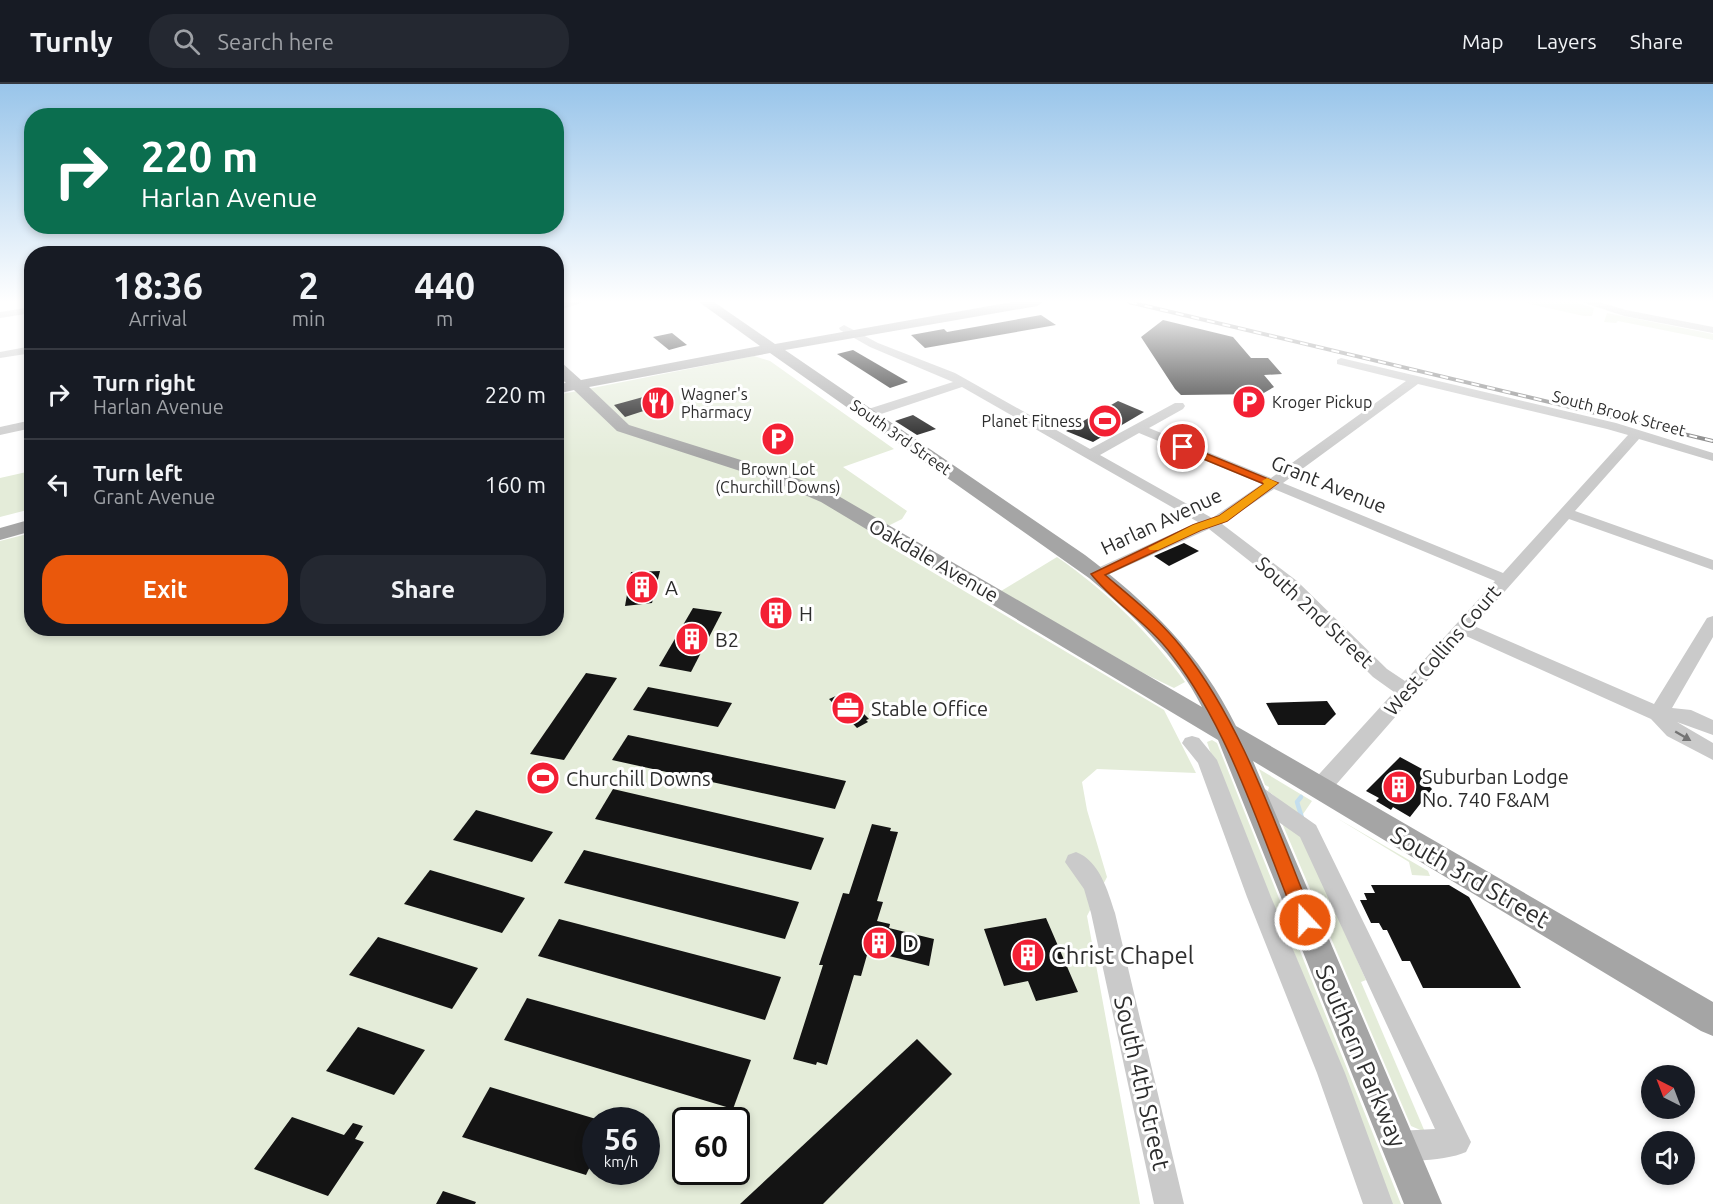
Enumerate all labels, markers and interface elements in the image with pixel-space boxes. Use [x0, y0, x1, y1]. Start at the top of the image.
search box [149, 14, 569, 68]
icon: search [170, 25, 203, 58]
text: Turnly [30, 26, 113, 57]
text: Search here [218, 29, 334, 54]
text: Map [1462, 29, 1503, 53]
text: Layers [1536, 29, 1597, 53]
text: Share [1630, 29, 1683, 53]
icon: right [42, 132, 120, 210]
text: 220 m [141, 133, 258, 180]
text: Harlan Avenue [141, 182, 318, 212]
text: 18:36 [113, 265, 203, 306]
text: 2 [298, 265, 319, 306]
text: 440 [414, 265, 475, 306]
text: Arrival [129, 307, 187, 330]
text: min [292, 307, 325, 330]
text: m [436, 307, 453, 330]
text: Turn right [93, 370, 195, 395]
icon: right [42, 378, 75, 411]
text: 220 m [485, 382, 546, 407]
parking icon: Kroger Pickup [1231, 384, 1267, 420]
restaurant icon: Wagner's Pharmacy [640, 385, 676, 421]
place label: Wagner's Pharmacy [681, 385, 752, 421]
street label: South Brook Street [1550, 387, 1688, 440]
place label: Kroger Pickup [1272, 393, 1372, 411]
text: Harlan Avenue [93, 395, 224, 418]
street label: South 3rd Street [847, 396, 955, 479]
sports icon: Planet Fitness [1087, 403, 1123, 439]
place label: Planet Fitness [982, 412, 1082, 430]
parking icon: Brown Lot (Churchill Downs) [760, 421, 796, 457]
pin [1157, 421, 1208, 472]
icon: arrive [1166, 430, 1199, 463]
street label: Grant Avenue [1268, 450, 1390, 518]
text: Turn left [93, 460, 183, 485]
place label: Brown Lot (Churchill Downs) [715, 460, 841, 497]
icon: left [42, 468, 75, 501]
text: 160 m [485, 472, 546, 497]
street label: Harlan Avenue [1097, 483, 1225, 559]
text: Grant Avenue [93, 485, 215, 508]
street label: Oakdale Avenue [865, 514, 1003, 606]
street label: South 2nd Street [1251, 552, 1379, 672]
button: Exit [42, 555, 288, 624]
button: Share [300, 555, 546, 624]
building icon: A [624, 569, 660, 605]
place label: A [665, 576, 678, 599]
street label: West Collins Court [1379, 580, 1505, 720]
building icon: H [758, 595, 794, 631]
place label: H [799, 602, 813, 625]
building icon: B2 [674, 621, 710, 657]
place label: B2 [715, 628, 739, 651]
office icon: Stable Office [830, 690, 866, 726]
place label: Stable Office [871, 697, 988, 720]
one-way arrow [1675, 731, 1692, 741]
sports icon: Churchill Downs [525, 760, 561, 796]
place label: Suburban Lodge No. 740 F&AM [1422, 765, 1569, 811]
place label: Churchill Downs [566, 767, 711, 790]
building icon: Suburban Lodge No. 740 F&AM [1381, 769, 1417, 805]
street label: South 3rd Street [1386, 821, 1554, 933]
position arrow [1273, 888, 1337, 952]
building icon: D [861, 925, 897, 961]
place label: D [902, 930, 919, 957]
building icon: Christ Chapel [1010, 937, 1046, 973]
place label: Christ Chapel [1051, 942, 1194, 969]
street label: Southern Parkway [1310, 961, 1412, 1152]
street label: South 4th Street [1109, 993, 1175, 1173]
north arrow [1641, 1065, 1695, 1119]
map controls [1641, 1065, 1695, 1185]
speed limit sign: 60 [672, 1107, 750, 1185]
text: 56 [604, 1122, 638, 1156]
button: sound [1641, 1131, 1695, 1185]
text: km/h [604, 1153, 638, 1170]

